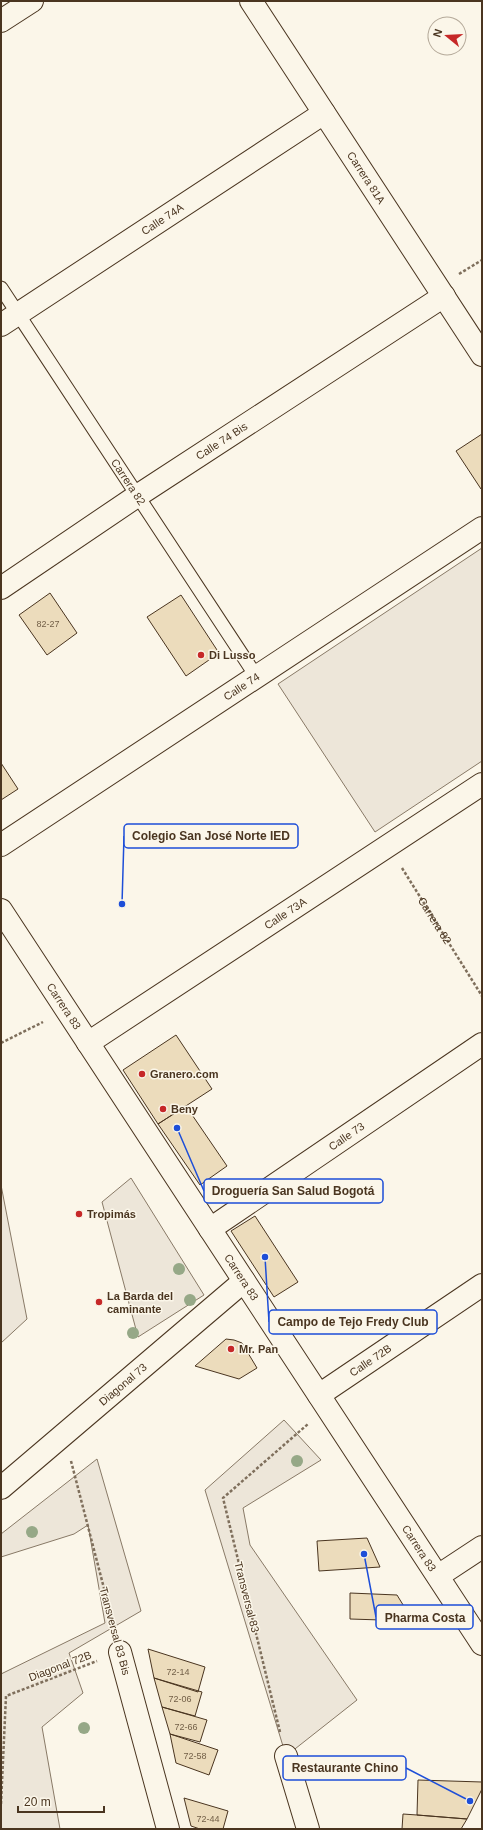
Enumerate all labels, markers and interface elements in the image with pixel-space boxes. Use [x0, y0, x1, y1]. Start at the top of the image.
north arrow [427, 16, 467, 56]
text: N [431, 27, 444, 39]
street label: Carrera 81A [345, 149, 388, 207]
street label: Calle 74A [139, 201, 186, 237]
street label: Calle 74 Bis [194, 420, 250, 462]
street label: Carrera 82 [109, 457, 148, 507]
house number: 82-27 [36, 619, 60, 629]
place label: Di Lusso [209, 649, 256, 661]
marker: Di Lusso [196, 650, 206, 660]
street label: Calle 74 [221, 670, 262, 703]
callout: Colegio San José Norte IED [124, 824, 298, 848]
text: Colegio San José Norte IED [132, 829, 290, 843]
street label: Calle 73A [262, 895, 309, 931]
street label: Carrera 82 [416, 895, 454, 946]
street label: Carrera 83 [45, 981, 83, 1031]
place label: Granero.com [150, 1068, 219, 1080]
marker: Granero.com [137, 1069, 147, 1079]
place label: Beny [171, 1103, 199, 1115]
marker: Beny [158, 1104, 168, 1114]
street label: Calle 73 [326, 1120, 367, 1153]
callout: Droguería San Salud Bogotá [204, 1179, 383, 1203]
text: Droguería San Salud Bogotá [212, 1184, 375, 1198]
place label: Tropimás [87, 1208, 136, 1220]
marker: Tropimás [74, 1209, 84, 1219]
street label: Carrera 83 [222, 1252, 261, 1302]
place label: La Barda del caminante [107, 1290, 173, 1315]
marker: La Barda del caminante [94, 1297, 104, 1307]
callout: Campo de Tejo Fredy Club [269, 1310, 437, 1334]
text: Campo de Tejo Fredy Club [277, 1315, 429, 1329]
street label: Calle 72B [347, 1342, 394, 1379]
place label: Mr. Pan [239, 1343, 278, 1355]
marker: Mr. Pan [226, 1344, 236, 1354]
street label: Diagonal 73 [97, 1361, 149, 1408]
street label: Carrera 83 [400, 1523, 439, 1573]
street label: Transversal 83 [232, 1560, 262, 1634]
street label: Transversal 83 Bis [97, 1586, 133, 1677]
callout: Pharma Costa [376, 1605, 473, 1629]
text: Pharma Costa [385, 1611, 466, 1625]
street label: Diagonal 72B [27, 1649, 93, 1683]
house number: 72-14 [166, 1667, 190, 1677]
house number: 72-06 [168, 1694, 192, 1704]
house number: 72-66 [174, 1722, 198, 1732]
house number: 72-58 [183, 1751, 207, 1761]
callout: Restaurante Chino [283, 1756, 406, 1780]
text: Restaurante Chino [292, 1761, 398, 1775]
scale bar [18, 1788, 104, 1814]
text: 20 m [24, 1795, 51, 1809]
house number: 72-44 [196, 1814, 220, 1824]

